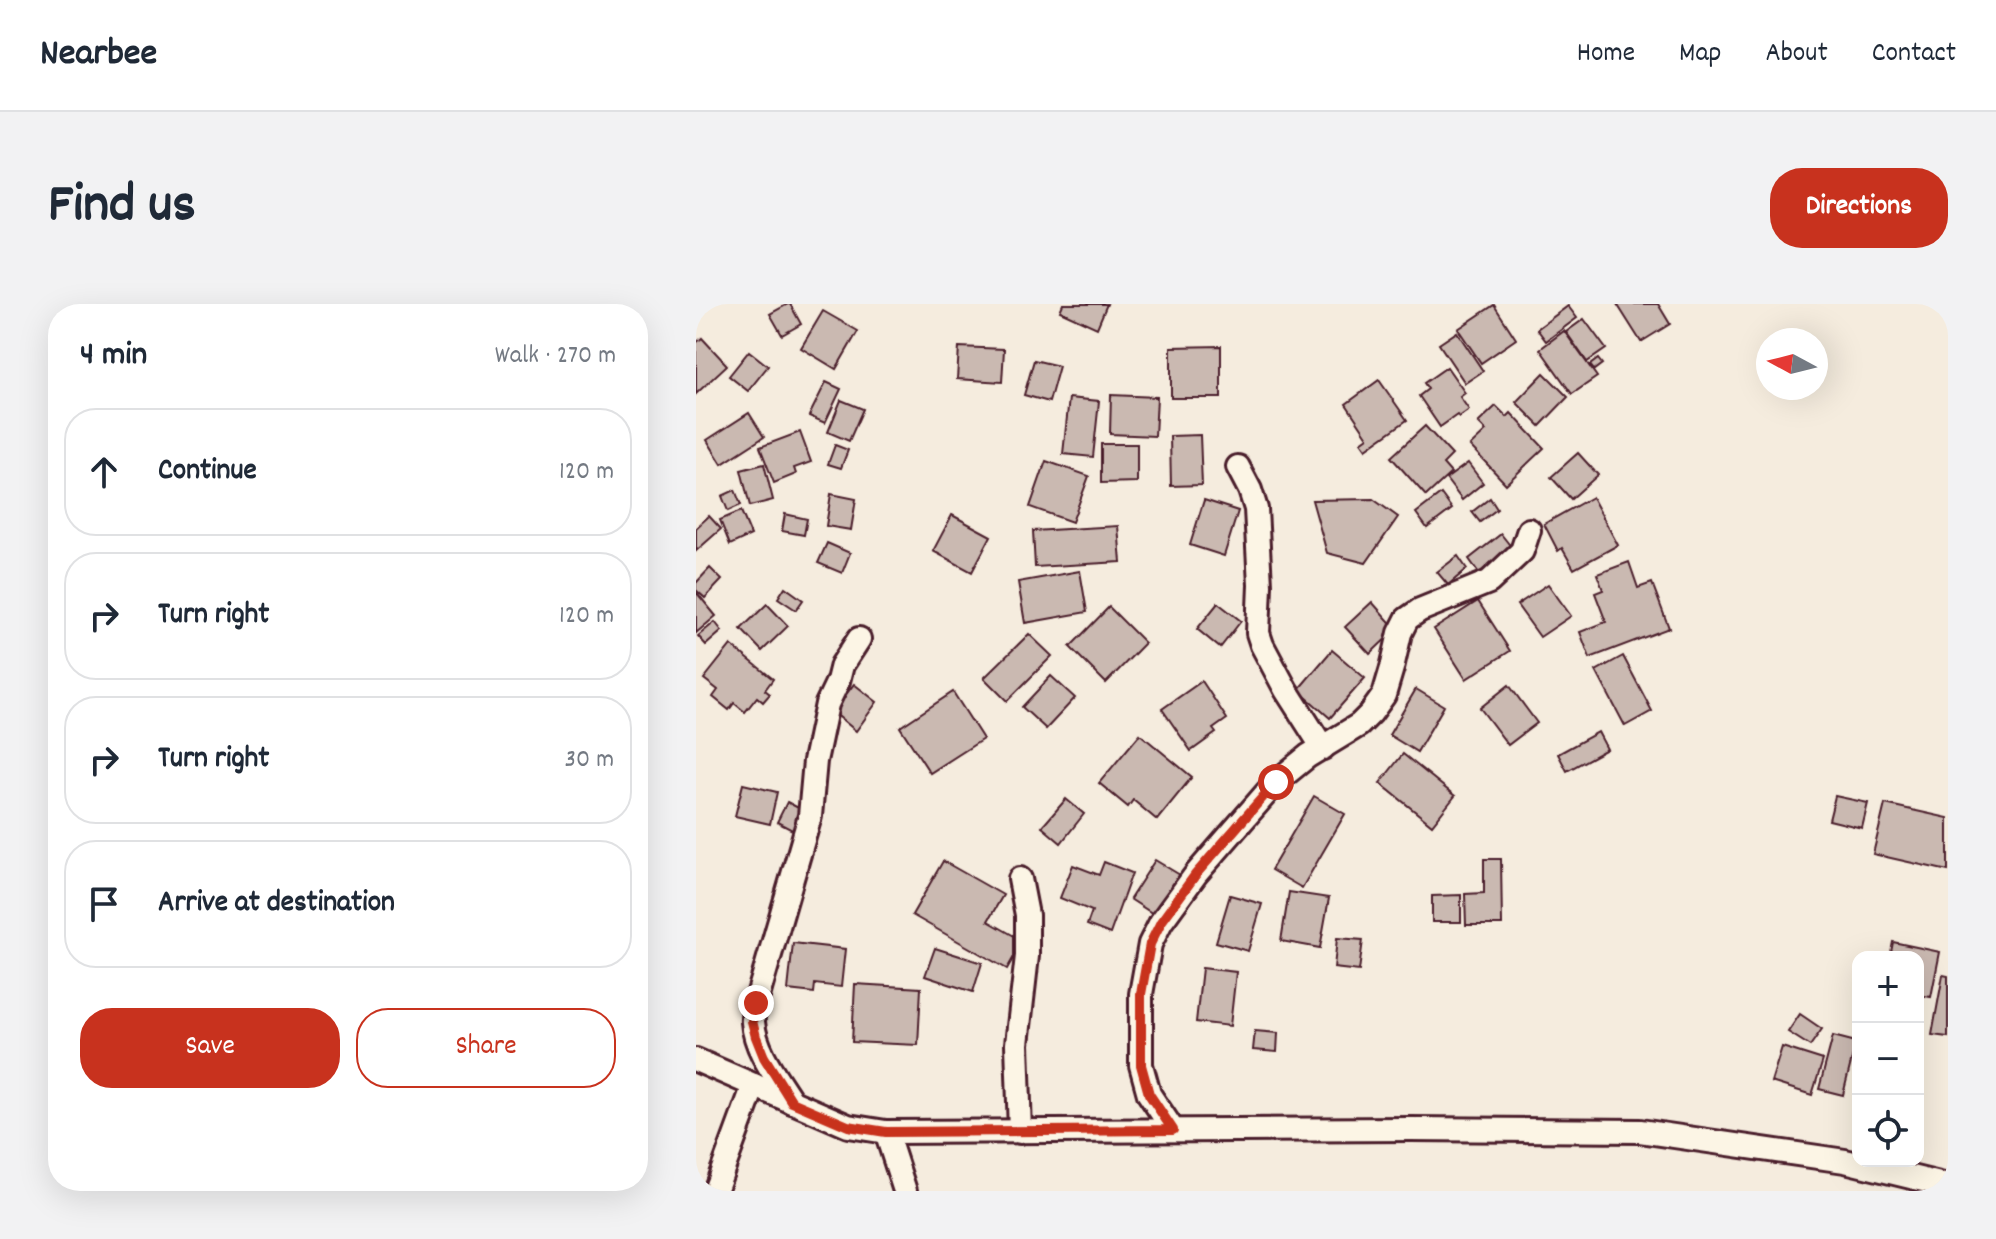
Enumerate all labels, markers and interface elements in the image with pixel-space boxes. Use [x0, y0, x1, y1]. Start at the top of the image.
text: Nearbee [40, 28, 157, 83]
text: Home [1577, 35, 1635, 75]
text: Map [1679, 35, 1721, 75]
text: About [1765, 35, 1828, 75]
text: Contact [1872, 35, 1956, 75]
text: Find us [48, 168, 196, 248]
button: Directions [1770, 168, 1948, 248]
north arrow [1756, 328, 1828, 400]
text: 4 min [80, 332, 147, 381]
text: Walk · 270 m [495, 338, 616, 375]
icon: ahead [82, 450, 126, 494]
text: Continue [158, 451, 257, 494]
text: 120 m [559, 454, 614, 491]
icon: right [82, 594, 126, 638]
text: Turn right [158, 595, 269, 638]
text: 120 m [559, 598, 614, 635]
icon: right [82, 738, 126, 782]
text: Turn right [158, 739, 269, 782]
text: 30 m [564, 742, 614, 779]
route start [1258, 764, 1294, 800]
icon: arrive [82, 882, 126, 926]
text: Arrive at destination [158, 883, 395, 926]
map controls [1852, 951, 1924, 1167]
button: + [1852, 951, 1924, 1023]
route end [738, 985, 774, 1021]
button: Save [80, 1008, 340, 1088]
button: Share [356, 1008, 616, 1088]
button: − [1852, 1023, 1924, 1095]
button: locate [1852, 1095, 1924, 1167]

